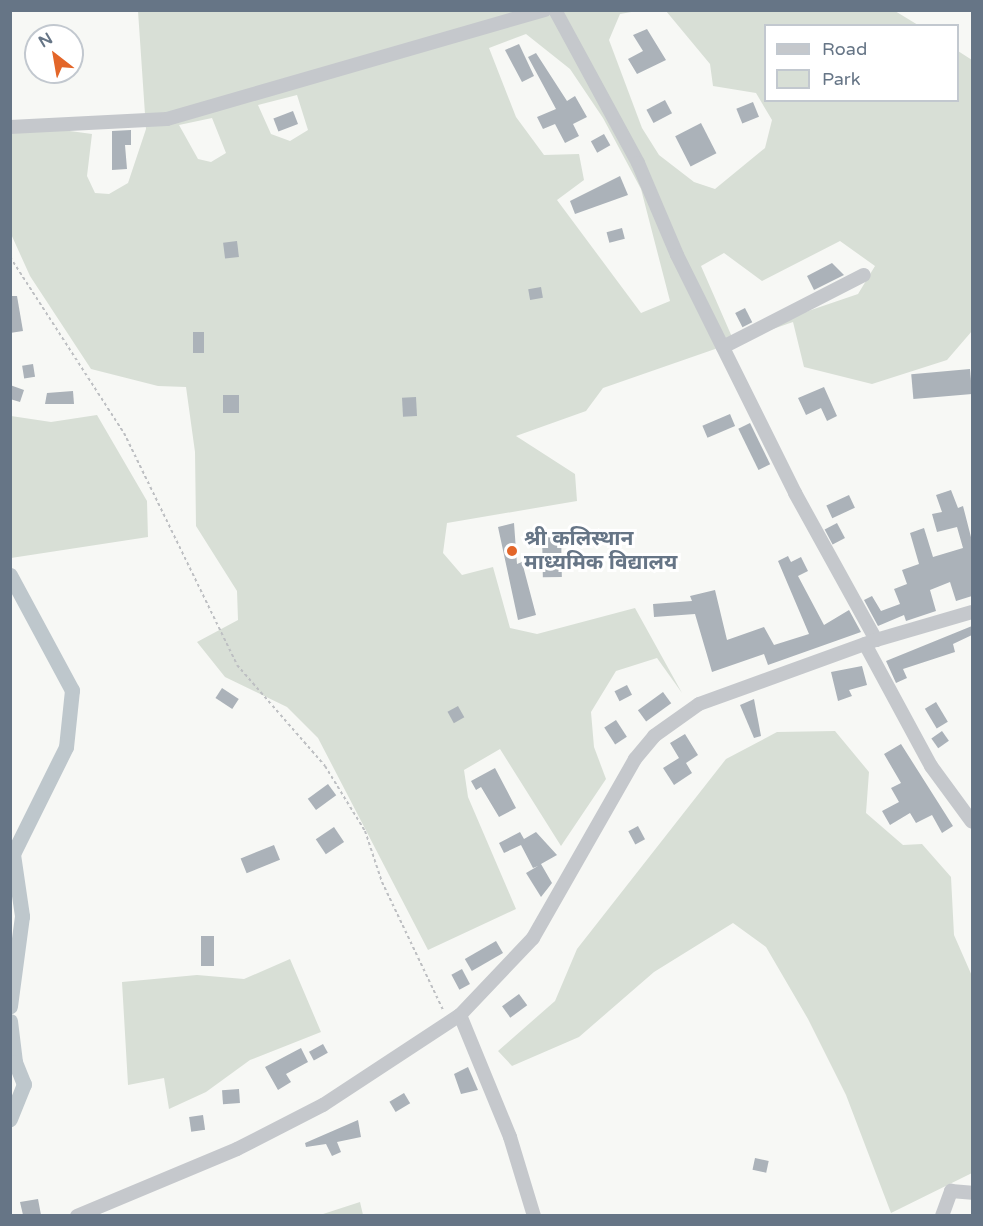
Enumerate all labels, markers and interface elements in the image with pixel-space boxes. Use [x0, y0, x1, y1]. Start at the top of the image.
north arrow [24, 24, 84, 84]
legend [764, 24, 959, 102]
text: N [35, 28, 56, 52]
text: Road [822, 38, 867, 60]
text: Park [822, 68, 860, 90]
place label: श्री कलिस्थान माध्यमिक विद्यालय [524, 526, 677, 576]
marker: श्री कलिस्थान माध्यमिक विद्यालय [505, 544, 519, 558]

